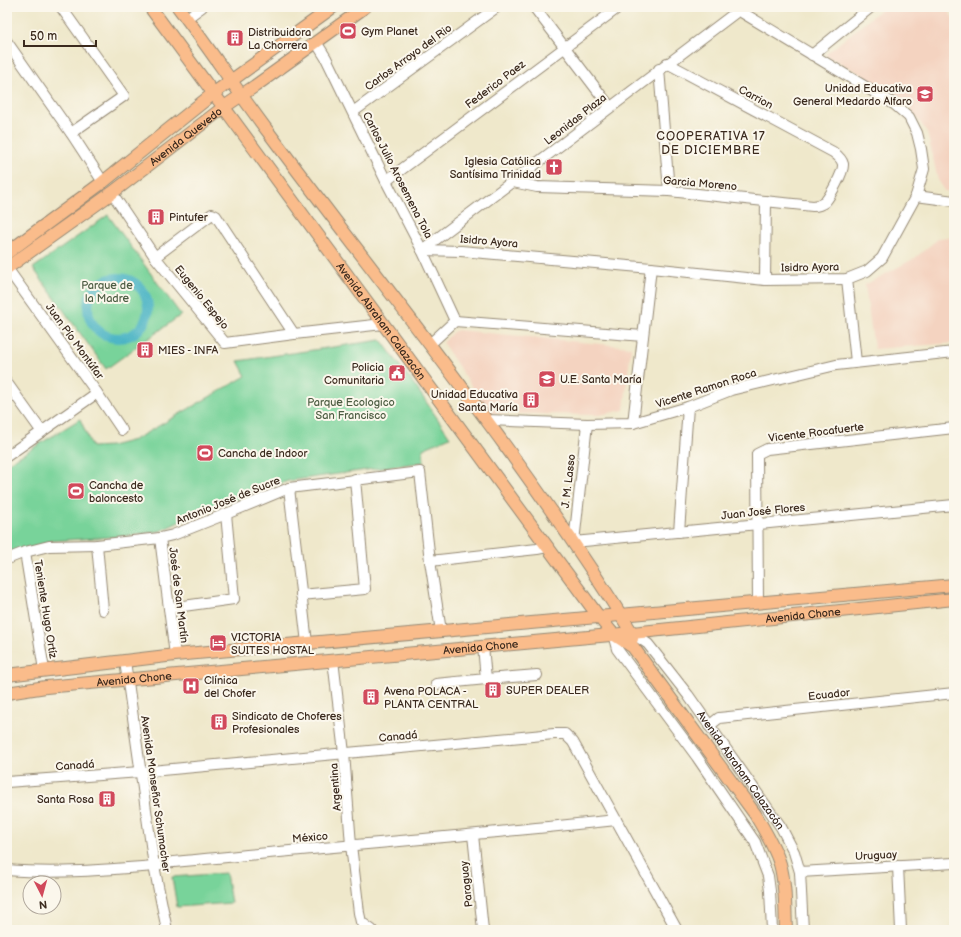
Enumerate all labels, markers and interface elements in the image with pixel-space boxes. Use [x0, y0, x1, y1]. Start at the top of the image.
sports icon: Gym Planet [338, 21, 358, 41]
street label: Carlos Arroyo del Rio [362, 21, 454, 93]
scale bar [24, 22, 96, 48]
place label: Gym Planet [361, 25, 419, 38]
place label: Distribuidora La Chorrera [248, 26, 311, 52]
building icon: Distribuidora La Chorrera [225, 28, 245, 48]
text: 50 m [30, 29, 57, 44]
street label: Federico Paez [463, 57, 528, 111]
place label: Unidad Educativa General Medardo Alfaro [793, 82, 912, 108]
street label: Carrion [736, 83, 775, 112]
school or university icon: Unidad Educativa General Medardo Alfaro [915, 84, 935, 104]
street label: Leonidas Plaza [542, 91, 609, 148]
street label: Avenida Quevedo [147, 105, 225, 169]
street label: Carlos Julio Arosemena Tola [360, 110, 435, 241]
district label: COOPERATIVA 17 DE DICIEMBRE [656, 129, 766, 158]
place label: Iglesia Católica Santísima Trinidad [450, 155, 541, 181]
church icon: Iglesia Católica Santísima Trinidad [544, 157, 564, 177]
street label: Garcia Moreno [662, 174, 738, 193]
building icon: Pintufer [146, 207, 166, 227]
place label: Pintufer [169, 211, 209, 224]
street label: Isidro Ayora [459, 232, 518, 251]
street label: Avenida Abraham Calazacón [333, 260, 428, 383]
street label: Isidro Ayora [781, 260, 839, 275]
street label: Eugenio Espejo [172, 263, 231, 332]
park label: Parque de la Madre [81, 279, 133, 305]
street label: Juan Pío Montúfar [43, 301, 107, 383]
building icon: MIES - INFA [135, 340, 155, 360]
place label: MIES - INFA [158, 344, 219, 357]
place label: Policia Comunitaria [324, 361, 384, 387]
public building icon: Policia Comunitaria [387, 363, 407, 383]
street label: Vicente Ramon Roca [654, 366, 758, 411]
school or university icon: U.E. Santa María [537, 369, 557, 389]
place label: U.E. Santa María [560, 373, 642, 386]
place label: Unidad Educativa Santa María [431, 388, 518, 414]
building icon: Unidad Educativa Santa María [521, 390, 541, 410]
park label: Parque Ecologico San Francisco [307, 396, 395, 422]
street label: Vicente Rocafuerte [768, 420, 865, 445]
sports icon: Cancha de Indoor [195, 443, 215, 463]
place label: Cancha de Indoor [218, 447, 309, 460]
street label: J. M. Lasso [559, 453, 578, 509]
street label: Antonio José de Sucre [174, 473, 282, 527]
place label: Cancha de baloncesto [89, 479, 144, 505]
sports icon: Cancha de baloncesto [66, 481, 86, 501]
street label: Juan José Flores [720, 501, 806, 522]
street label: José de San Martín [166, 546, 191, 644]
street label: Teniente Hugo Ortíz [31, 559, 60, 660]
street label: Avenida Chone [765, 605, 842, 626]
place label: VICTORIA SUITES HOSTAL [231, 631, 315, 657]
hotel icon: VICTORIA SUITES HOSTAL [208, 633, 228, 653]
street label: Avenida Chone [443, 637, 519, 657]
street label: Avenida Chone [96, 669, 173, 689]
place label: Clínica del Chofer [204, 674, 257, 700]
hospital icon: Clínica del Chofer [181, 676, 201, 696]
building icon: SUPER DEALER [483, 680, 503, 700]
place label: SUPER DEALER [506, 684, 589, 697]
place label: Avena POLACA - PLANTA CENTRAL [384, 685, 479, 711]
street label: Ecuador [807, 686, 852, 703]
building icon: Avena POLACA - PLANTA CENTRAL [361, 687, 381, 707]
street label: Avenida Abraham Calazacón [694, 708, 787, 832]
place label: Sindicato de Choferes Profesionales [232, 710, 342, 736]
building icon: Sindicato de Choferes Profesionales [209, 712, 229, 732]
street label: Avenida Monseñor Schumacher [138, 715, 173, 874]
street label: Canadá [378, 728, 418, 745]
street label: Canadá [55, 758, 95, 773]
street label: Argentina [327, 763, 344, 811]
building icon: Santa Rosa [97, 789, 117, 809]
place label: Santa Rosa [37, 793, 94, 806]
street label: México [292, 829, 328, 846]
street label: Uruguay [855, 848, 897, 863]
street label: Paraguay [458, 860, 475, 908]
north arrow [22, 875, 62, 915]
text: N [38, 898, 48, 911]

